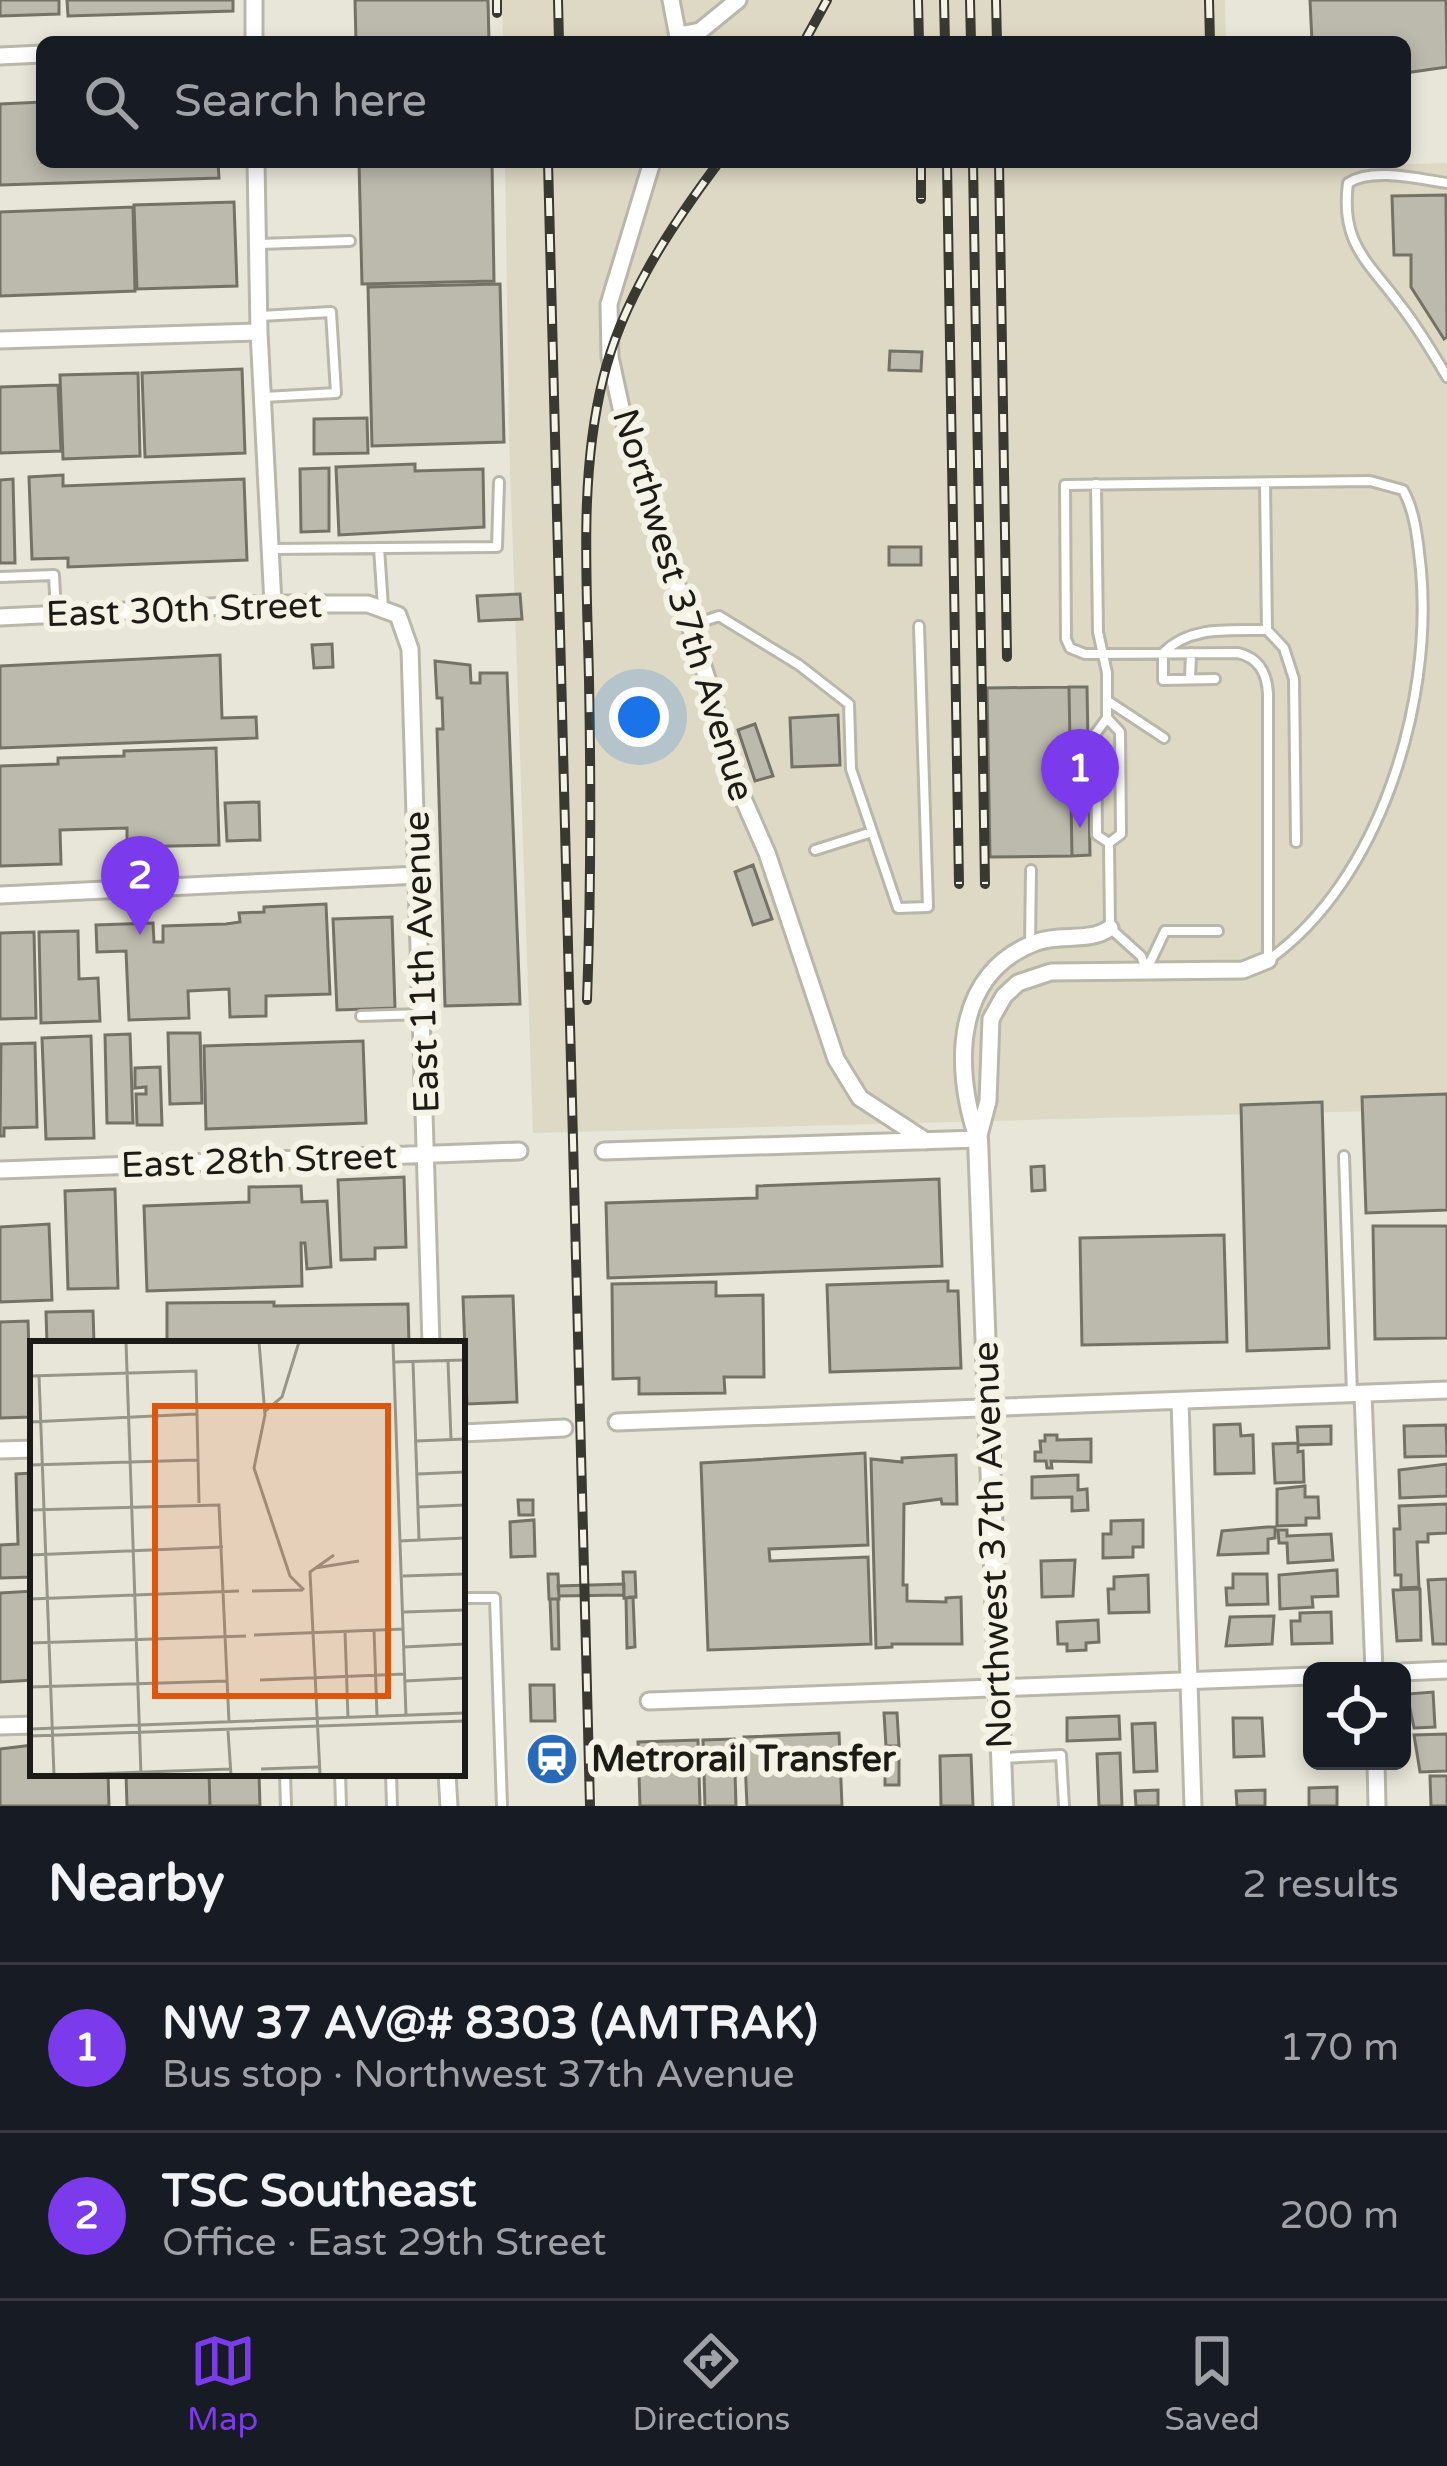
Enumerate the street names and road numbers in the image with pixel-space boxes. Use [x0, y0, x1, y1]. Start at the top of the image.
street label: Northwest 37th Avenue [603, 404, 763, 806]
street label: East 30th Street [45, 584, 323, 636]
street label: East 11th Avenue [395, 810, 449, 1114]
street label: East 28th Street [120, 1135, 398, 1187]
street label: Northwest 37th Avenue [964, 1341, 1022, 1749]

